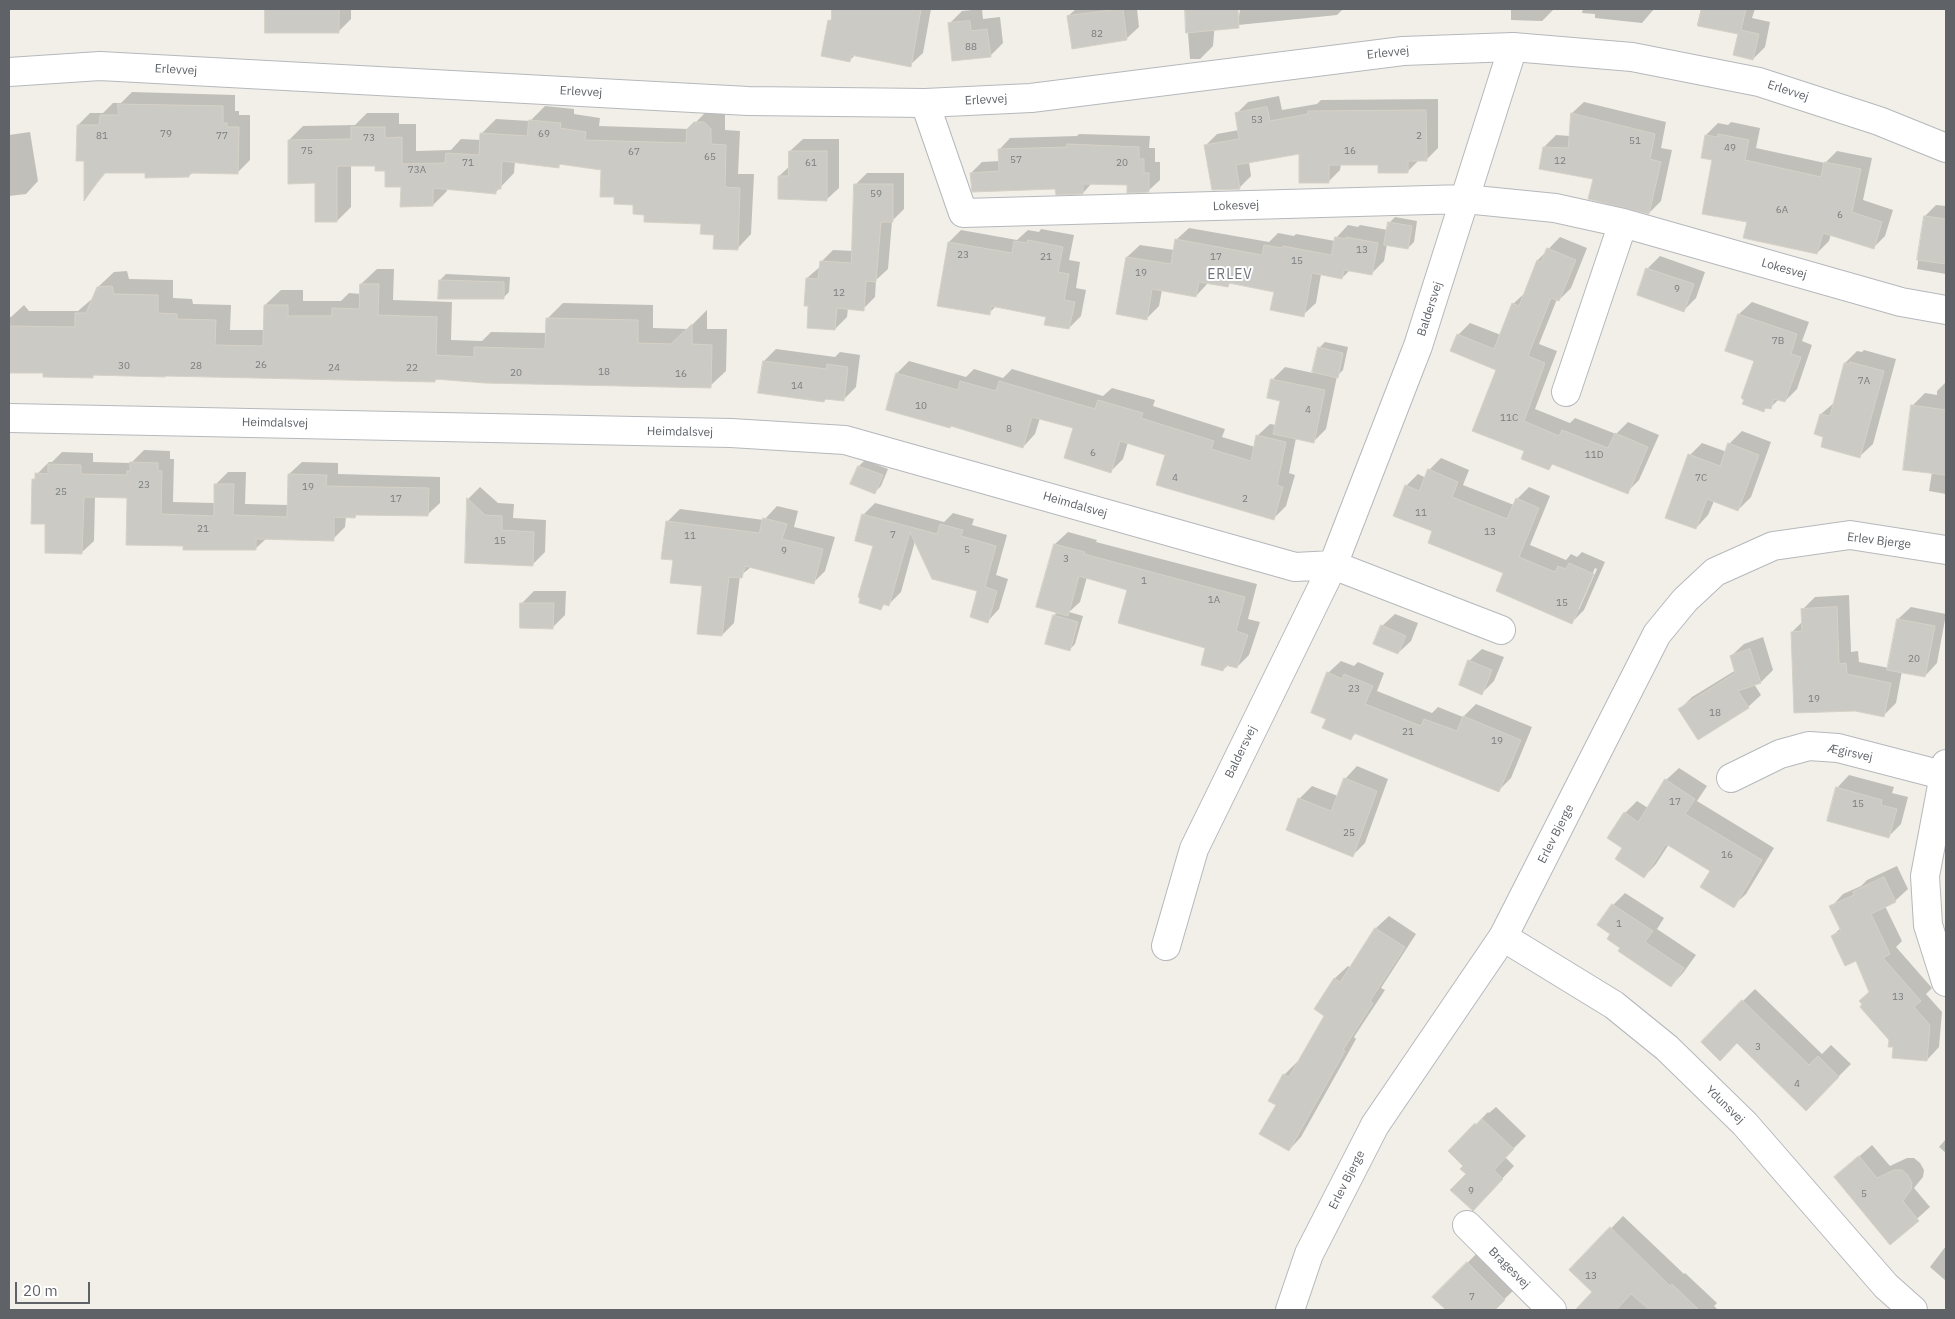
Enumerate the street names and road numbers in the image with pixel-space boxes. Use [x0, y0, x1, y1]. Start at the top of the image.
street label: Erlevvej [1366, 44, 1410, 62]
street label: Erlevvej [154, 62, 198, 78]
street label: Erlevvej [1766, 78, 1810, 104]
street label: Erlevvej [559, 84, 603, 100]
street label: Erlevvej [964, 92, 1008, 108]
street label: Lokesvej [1213, 198, 1259, 214]
street label: Lokesvej [1760, 256, 1808, 282]
street label: Baldersvej [1414, 280, 1446, 338]
street label: Heimdalsvej [242, 415, 308, 431]
street label: Heimdalsvej [647, 424, 713, 440]
street label: Heimdalsvej [1041, 489, 1109, 521]
street label: Erlev Bjerge [1846, 530, 1912, 552]
street label: Baldersvej [1222, 723, 1260, 781]
street label: Ægirsvej [1826, 741, 1874, 765]
street label: Erlev Bjerge [1535, 802, 1577, 866]
street label: Ydunsvej [1703, 1083, 1747, 1127]
street label: Erlev Bjerge [1326, 1148, 1368, 1212]
street label: Bragesvej [1485, 1244, 1533, 1292]

